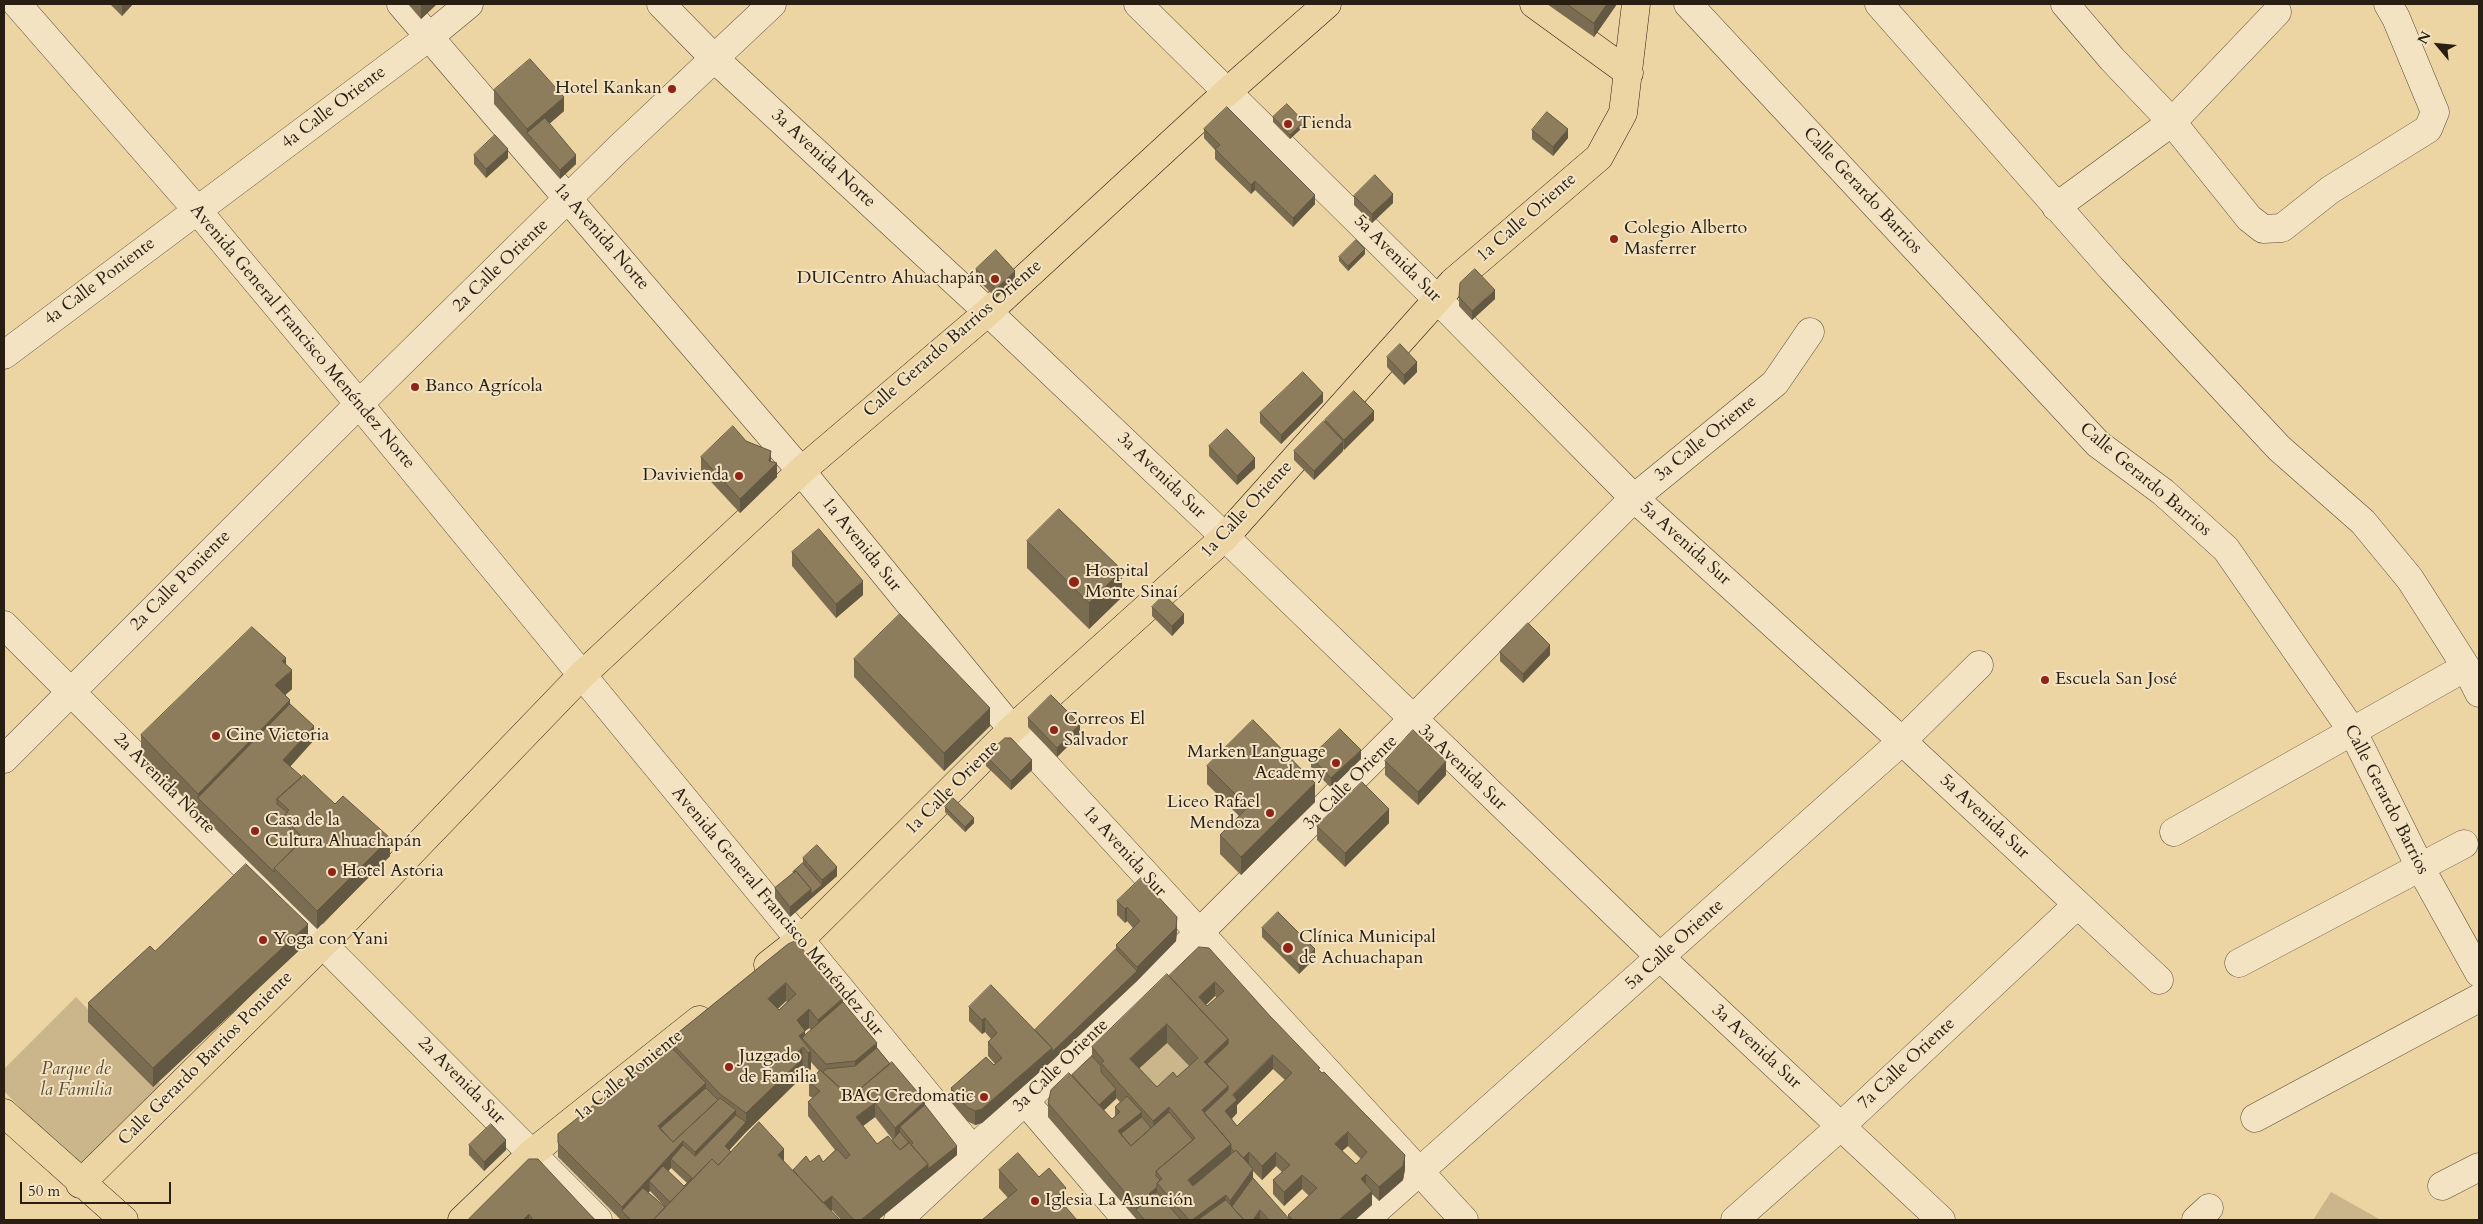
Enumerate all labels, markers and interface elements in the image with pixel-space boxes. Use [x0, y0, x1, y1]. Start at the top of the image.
north arrow [2413, 20, 2463, 70]
text: N [2413, 28, 2436, 48]
street label: 4a Calle Oriente [278, 62, 390, 154]
place label: Hotel Kankan [555, 78, 662, 100]
marker: Hotel Kankan [666, 83, 678, 95]
street label: 3a Avenida Norte [766, 105, 880, 213]
place label: Tienda [1298, 113, 1352, 135]
marker: Tienda [1282, 118, 1294, 130]
street label: Calle Gerardo Barrios [1798, 123, 1926, 259]
street label: 1a Calle Oriente [1473, 169, 1581, 267]
street label: 1a Avenida Norte [549, 179, 653, 295]
street label: Avenida General Francisco Menéndez Norte [185, 200, 419, 474]
street label: 5a Avenida Sur [1349, 211, 1445, 307]
street label: 2a Calle Oriente [449, 215, 553, 317]
place label: Colegio Alberto Masferrer [1624, 218, 1747, 260]
street label: 4a Calle Poniente [40, 233, 160, 331]
marker: Colegio Alberto Masferrer [1608, 233, 1620, 245]
street label: Calle Gerardo Barrios Oriente [859, 256, 1047, 422]
place label: DUICentro Ahuachapán [797, 268, 985, 290]
marker: DUICentro Ahuachapán [989, 273, 1001, 285]
place label: Banco Agrícola [425, 376, 543, 398]
marker: Banco Agrícola [409, 381, 421, 393]
street label: 3a Calle Oriente [1651, 391, 1761, 487]
street label: Calle Gerardo Barrios [2075, 419, 2215, 541]
street label: 3a Avenida Sur [1112, 428, 1210, 524]
street label: 1a Calle Oriente [1196, 457, 1298, 563]
place label: Davivienda [642, 465, 729, 487]
marker: Davivienda [733, 470, 745, 482]
street label: 1a Avenida Sur [816, 494, 906, 596]
street label: 5a Avenida Sur [1635, 498, 1735, 590]
street label: 2a Calle Poniente [126, 526, 236, 636]
place label: Hospital Monte Sinaí [1085, 561, 1178, 604]
marker: Hospital Monte Sinaí [1067, 575, 1081, 589]
place label: Escuela San José [2055, 669, 2177, 691]
marker: Escuela San José [2039, 674, 2051, 686]
place label: Correos El Salvador [1064, 709, 1145, 752]
street label: 3a Avenida Sur [1413, 720, 1511, 816]
street label: Calle Gerardo Barrios [2339, 722, 2433, 878]
marker: Correos El Salvador [1048, 724, 1060, 736]
place label: Cine Victoria [226, 725, 329, 747]
street label: 2a Avenida Norte [109, 729, 219, 839]
marker: Cine Victoria [210, 730, 222, 742]
street label: 3a Calle Oriente [1299, 731, 1403, 835]
street label: 1a Calle Oriente [901, 736, 1005, 840]
place label: Marken Language Academy [1187, 742, 1326, 784]
marker: Marken Language Academy [1330, 757, 1342, 769]
street label: 5a Avenida Sur [1935, 770, 2033, 864]
street label: Avenida General Francisco Menéndez Sur [666, 783, 888, 1041]
place label: Liceo Rafael Mendoza [1167, 792, 1260, 834]
street label: 1a Avenida Sur [1078, 802, 1170, 902]
marker: Liceo Rafael Mendoza [1264, 807, 1276, 819]
place label: Casa de la Cultura Ahuachapán [265, 810, 422, 852]
marker: Casa de la Cultura Ahuachapán [249, 825, 261, 837]
place label: Hotel Astoria [342, 861, 444, 883]
marker: Hotel Astoria [326, 866, 338, 878]
street label: 5a Calle Oriente [1621, 895, 1729, 995]
place label: Clínica Municipal de Achuachapan [1299, 927, 1436, 970]
place label: Yoga con Yani [273, 929, 388, 951]
marker: Yoga con Yani [257, 934, 269, 946]
marker: Clínica Municipal de Achuachapan [1281, 941, 1295, 955]
street label: Calle Gerardo Barrios Poniente [114, 967, 298, 1151]
street label: 3a Avenida Sur [1707, 1000, 1805, 1094]
street label: 7a Calle Oriente [1854, 1013, 1960, 1115]
street label: 3a Calle Oriente [1009, 1015, 1113, 1117]
street label: 1a Calle Poniente [570, 1026, 688, 1126]
street label: 2a Avenida Sur [413, 1033, 509, 1129]
place label: Juzgado de Familia [739, 1046, 817, 1088]
park label: Parque de la Familia [40, 1059, 112, 1102]
marker: Juzgado de Familia [723, 1061, 735, 1073]
place label: BAC Credomatic [841, 1086, 974, 1108]
marker: BAC Credomatic [978, 1091, 990, 1103]
scale bar [22, 1172, 174, 1204]
text: 50 m [28, 1181, 60, 1201]
place label: Iglesia La Asunción [1045, 1190, 1193, 1212]
marker: Iglesia La Asunción [1029, 1195, 1041, 1207]

